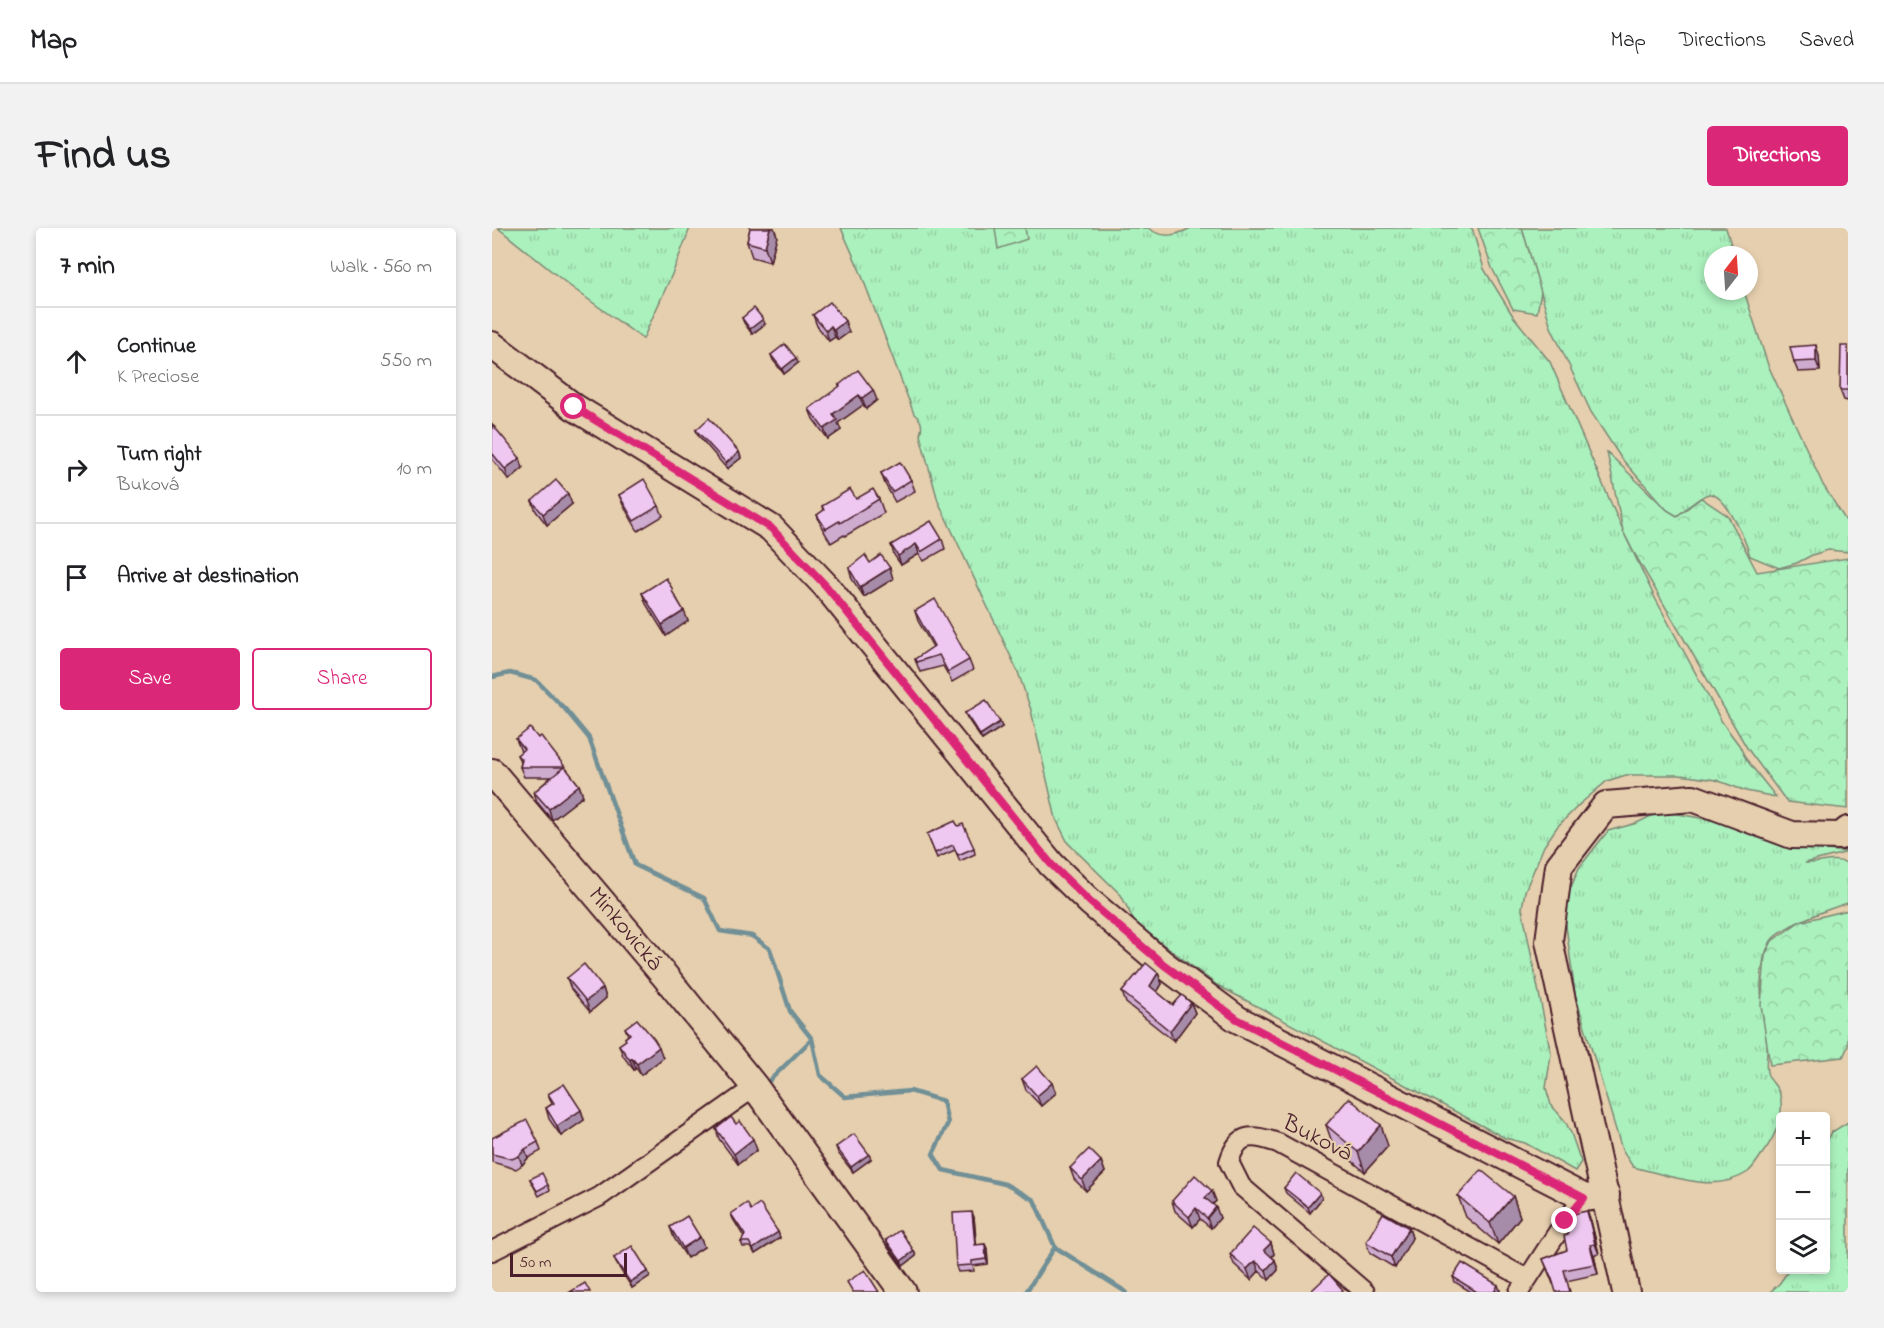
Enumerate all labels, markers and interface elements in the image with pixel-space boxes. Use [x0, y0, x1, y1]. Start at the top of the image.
text: Map [30, 21, 77, 62]
text: Map [1610, 26, 1646, 56]
text: Directions [1679, 26, 1766, 56]
text: Saved [1799, 26, 1854, 56]
text: Find us [36, 126, 171, 187]
button: Directions [1707, 126, 1848, 186]
north arrow [1704, 246, 1758, 300]
text: 7 min [60, 248, 115, 286]
text: Walk · 560 m [330, 253, 432, 282]
text: Continue [117, 331, 196, 363]
icon: ahead [60, 345, 93, 378]
text: 550 m [380, 347, 432, 376]
text: K Preciose [117, 363, 199, 392]
route start [560, 393, 586, 419]
text: Turn right [117, 439, 202, 471]
icon: right [60, 453, 93, 486]
text: 10 m [396, 455, 432, 484]
text: Buková [117, 471, 179, 500]
icon: arrive [60, 561, 93, 594]
text: Arrive at destination [117, 561, 299, 593]
button: Save [60, 648, 240, 710]
button: Share [252, 648, 432, 710]
street label: Minkovická [579, 879, 671, 979]
street label: Buková [1275, 1106, 1358, 1171]
map controls [1776, 1112, 1830, 1274]
button: + [1776, 1112, 1830, 1166]
button: − [1776, 1166, 1830, 1220]
route end [1551, 1207, 1577, 1233]
button: layers [1776, 1220, 1830, 1274]
scale bar [510, 1250, 627, 1278]
text: 50 m [519, 1251, 551, 1275]

